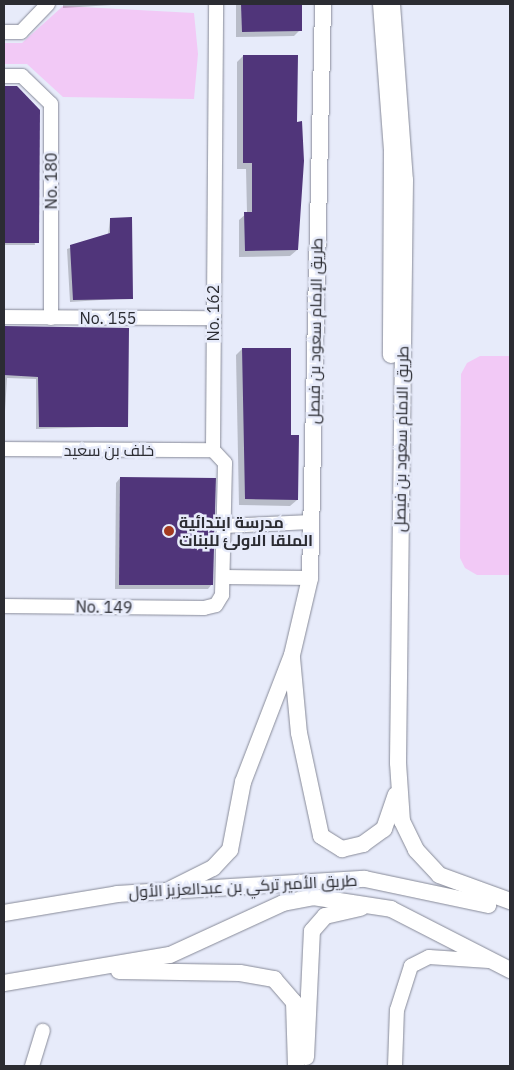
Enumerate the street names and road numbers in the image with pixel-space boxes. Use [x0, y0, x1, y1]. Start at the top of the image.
street label: No. 180 [41, 153, 61, 209]
street label: طريق الإمام سعود بن فيصل [304, 238, 326, 424]
street label: No. 162 [203, 285, 223, 341]
street label: No. 155 [80, 308, 136, 328]
street label: طريق الامام سعود بن فيصل [390, 346, 412, 532]
street label: خلف بن سعيد [64, 440, 154, 460]
street label: No. 149 [75, 597, 133, 617]
street label: طريق الأمير تركي بن عبدالعزيز الأول [128, 870, 358, 902]

